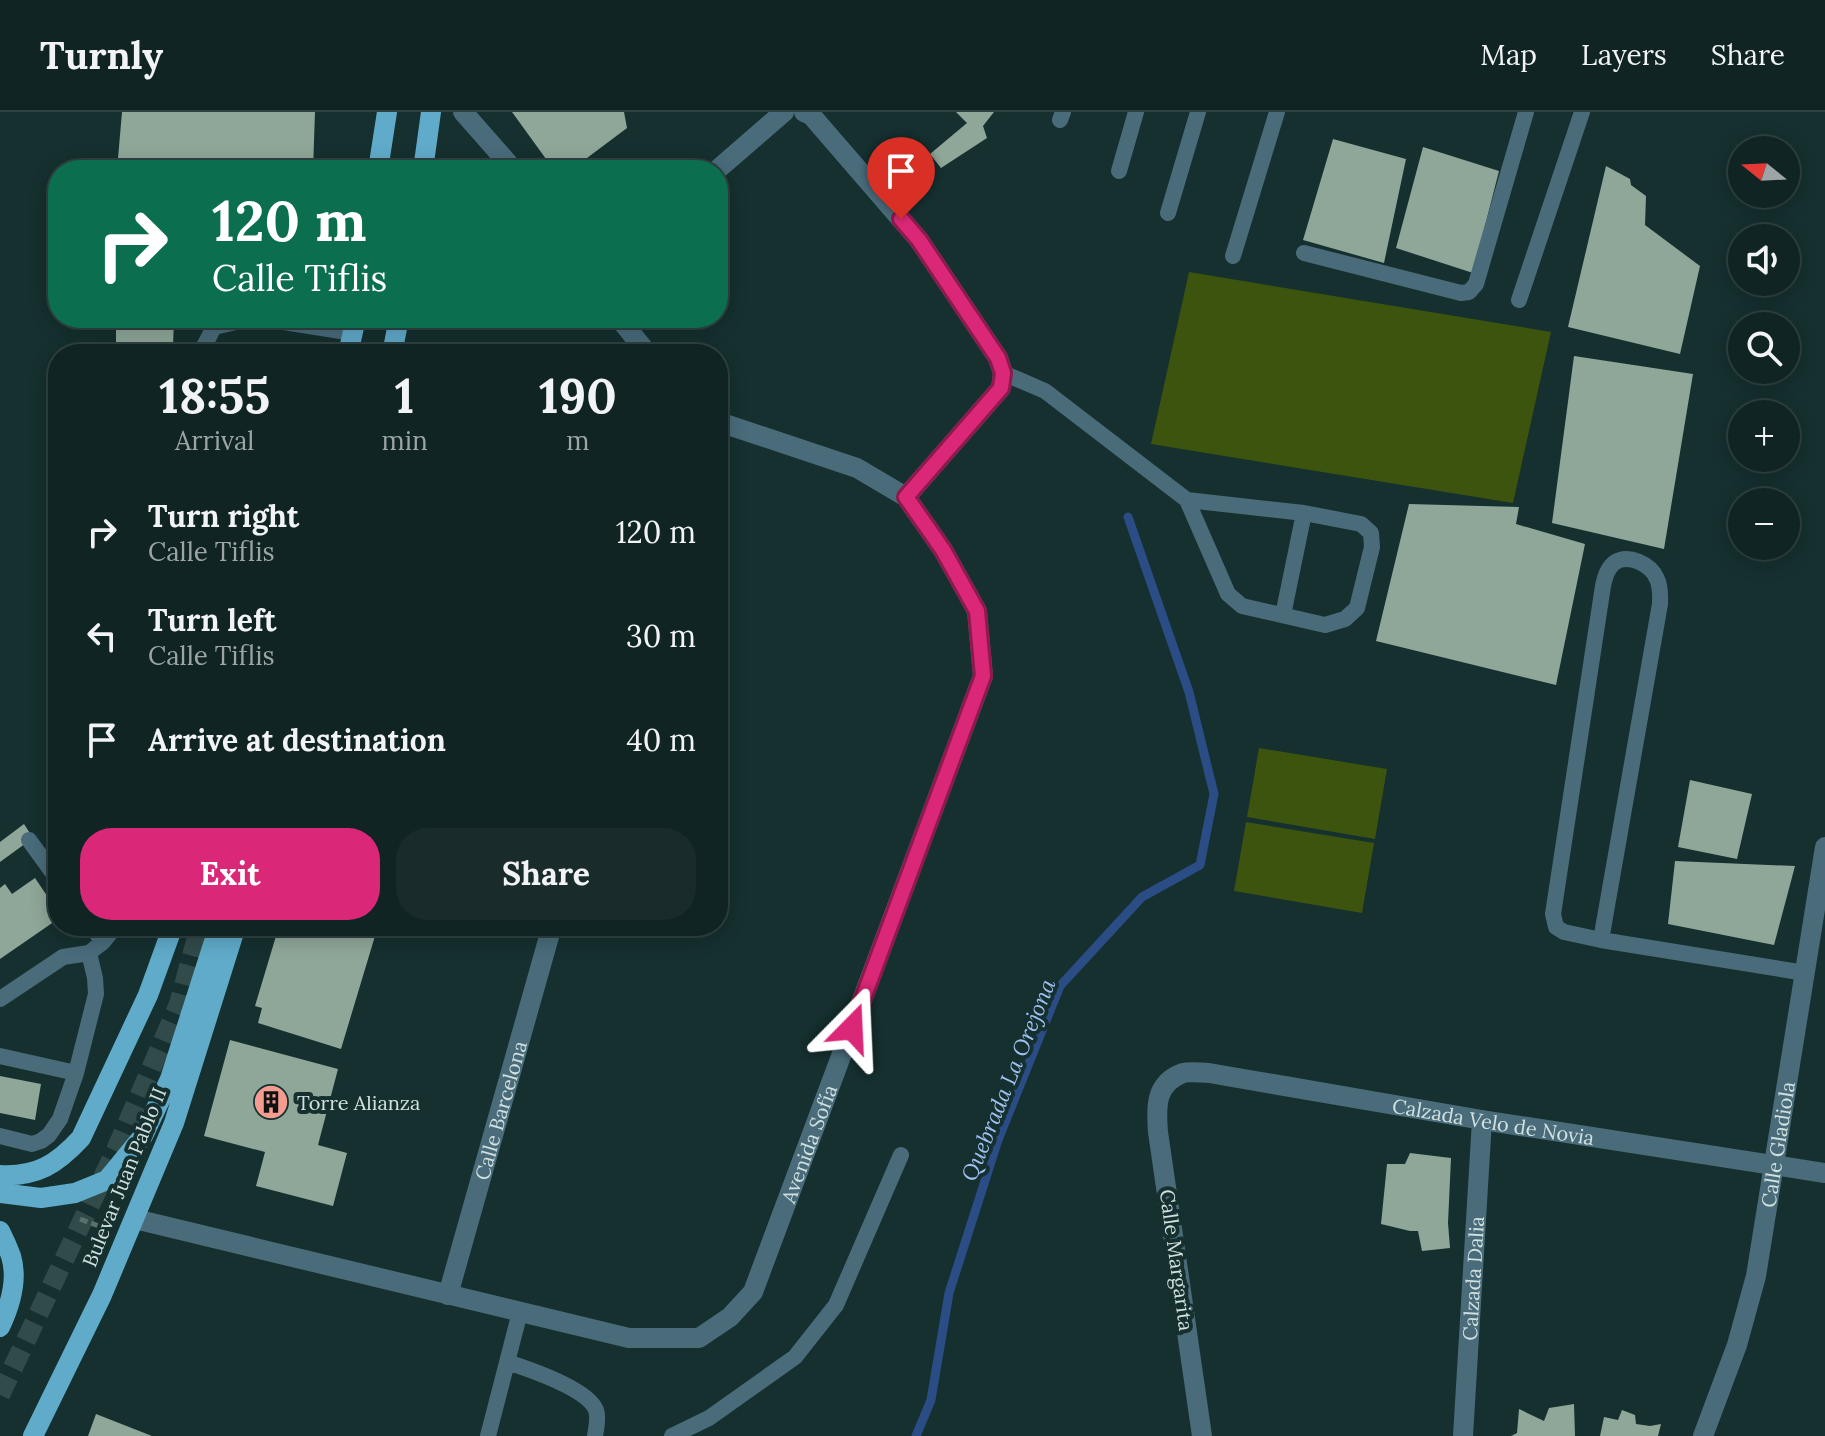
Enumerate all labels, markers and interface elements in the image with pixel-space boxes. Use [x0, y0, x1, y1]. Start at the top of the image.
text: Turnly [40, 31, 163, 79]
text: Map [1480, 37, 1537, 73]
text: Layers [1581, 37, 1667, 73]
text: Share [1711, 37, 1785, 73]
north arrow [1728, 136, 1800, 208]
map controls [1728, 136, 1800, 560]
pin [867, 137, 935, 219]
icon: arrive [879, 149, 923, 193]
text: 120 m [212, 185, 366, 256]
icon: right [80, 192, 184, 296]
button: sound [1728, 224, 1800, 296]
text: Calle Tiflis [212, 255, 387, 301]
button: search [1728, 312, 1800, 384]
text: 18:55 [159, 365, 270, 426]
text: 1 [395, 365, 414, 426]
text: 190 [539, 365, 617, 426]
button: + [1728, 400, 1800, 472]
text: Arrival [175, 424, 254, 457]
text: min [381, 424, 428, 457]
text: m [566, 424, 589, 457]
button: − [1728, 488, 1800, 560]
text: Turn right [148, 497, 299, 535]
icon: right [80, 510, 124, 554]
text: 120 m [616, 513, 696, 551]
text: Calle Tiflis [148, 535, 275, 568]
text: Turn left [148, 601, 276, 639]
icon: left [80, 614, 124, 658]
text: 30 m [626, 617, 696, 655]
text: Calle Tiflis [148, 639, 275, 672]
icon: arrive [80, 718, 124, 762]
text: Arrive at destination [148, 721, 446, 759]
text: 40 m [626, 721, 696, 759]
button: Exit [80, 828, 380, 920]
button: Share [396, 828, 696, 920]
water label: Quebrada La Orejona [955, 974, 1062, 1185]
position arrow [810, 986, 894, 1070]
street label: Calle Barcelona [469, 1038, 532, 1183]
street label: Calle Gladiola [1755, 1080, 1800, 1209]
street label: Avenida Sofía [775, 1081, 842, 1207]
building icon: Torre Alianza [252, 1083, 290, 1121]
street label: Bulevar Juan Pablo II [77, 1084, 171, 1270]
place label: Torre Alianza [297, 1090, 420, 1115]
street label: Calzada Velo de Novia [1390, 1092, 1596, 1150]
street label: Calle Margarita [1155, 1188, 1199, 1332]
street label: Calzada Dalia [1456, 1215, 1489, 1341]

